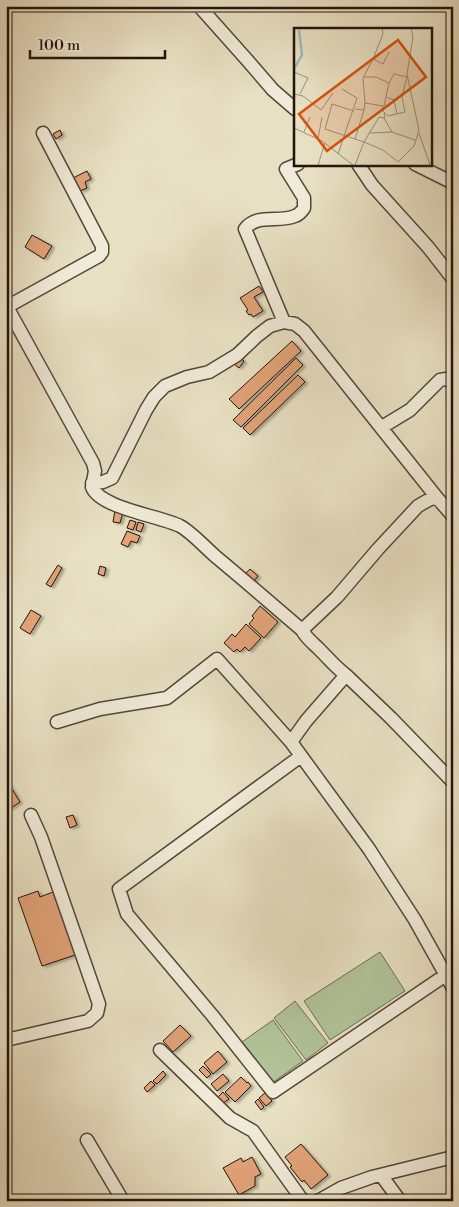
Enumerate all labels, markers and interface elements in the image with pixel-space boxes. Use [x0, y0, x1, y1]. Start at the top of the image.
scale bar [30, 28, 165, 60]
inset map [294, 28, 432, 165]
text: 100 m [38, 36, 80, 55]

